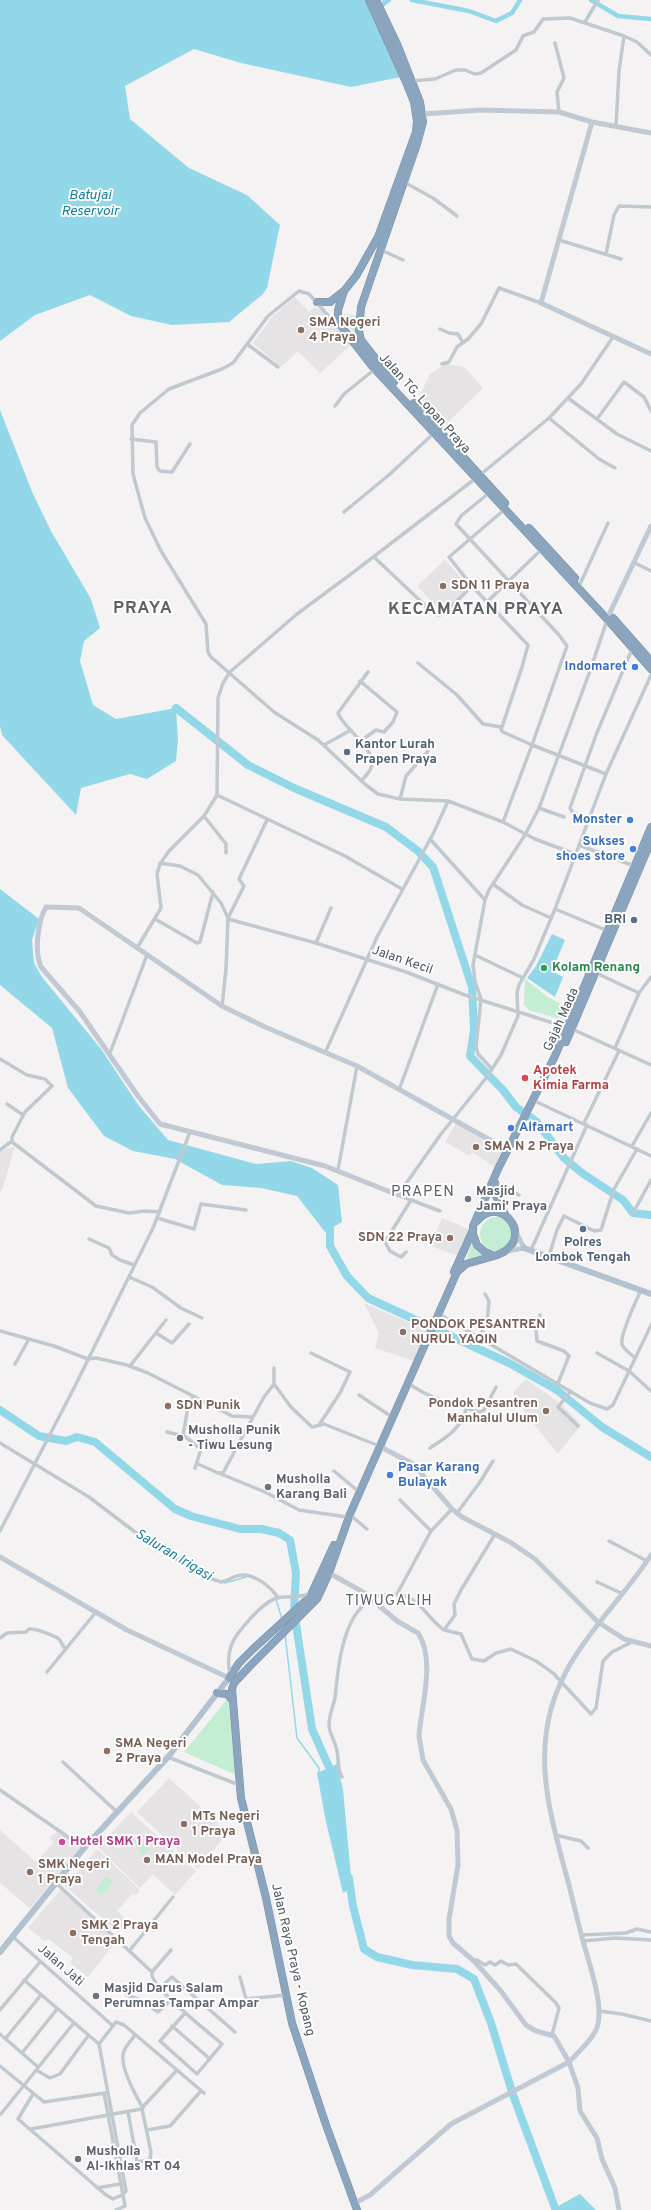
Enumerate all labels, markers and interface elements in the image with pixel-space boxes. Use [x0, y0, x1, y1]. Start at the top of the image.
water label: Batujai Reservoir [61, 188, 119, 220]
place label: SMA Negeri 4 Praya [309, 315, 380, 346]
marker: SMA Negeri 4 Praya [296, 325, 306, 335]
street label: Jalan TG. Lopan Praya [375, 351, 473, 457]
place label: SDN 11 Praya [451, 578, 529, 594]
marker: SDN 11 Praya [438, 581, 448, 591]
district label: PRAYA [113, 600, 173, 620]
district label: KECAMATAN PRAYA [388, 601, 564, 621]
place label: Indomaret [565, 659, 627, 675]
marker: Indomaret [630, 662, 640, 672]
place label: Kantor Lurah Prapen Praya [355, 737, 437, 768]
marker: Kantor Lurah Prapen Praya [342, 747, 352, 757]
place label: Monster [573, 812, 622, 828]
marker: Monster [625, 815, 635, 825]
place label: Sukses shoes store [556, 834, 625, 865]
marker: Sukses shoes store [628, 844, 638, 854]
place label: BRI [604, 912, 626, 928]
marker: BRI [629, 915, 639, 925]
street label: Jalan Kecil [369, 943, 435, 979]
place label: Kolam Renang [552, 960, 640, 976]
marker: Kolam Renang [539, 963, 549, 973]
street label: Gajah Mada [541, 986, 583, 1054]
place label: Apotek Kimia Farma [533, 1063, 609, 1094]
marker: Apotek Kimia Farma [520, 1073, 530, 1083]
place label: Alfamart [519, 1120, 573, 1136]
marker: Alfamart [506, 1123, 516, 1133]
place label: SMA N 2 Praya [484, 1139, 574, 1155]
marker: SMA N 2 Praya [471, 1142, 481, 1152]
district label: PRAPEN [391, 1184, 455, 1202]
place label: Masjid Jami' Praya [476, 1184, 547, 1215]
marker: Masjid Jami' Praya [463, 1194, 473, 1204]
marker: Polres Lombok Tengah [578, 1224, 588, 1234]
place label: SDN 22 Praya [358, 1230, 442, 1246]
marker: SDN 22 Praya [445, 1233, 455, 1243]
place label: Polres Lombok Tengah [535, 1235, 631, 1266]
place label: PONDOK PESANTREN NURUL YAQIN [411, 1317, 546, 1348]
marker: PONDOK PESANTREN NURUL YAQIN [398, 1327, 408, 1337]
place label: Pondok Pesantren Manhalul Ulum [428, 1396, 538, 1427]
place label: SDN Punik [176, 1398, 240, 1414]
marker: SDN Punik [163, 1401, 173, 1411]
marker: Pondok Pesantren Manhalul Ulum [541, 1406, 551, 1416]
place label: Musholla Punik - Tiwu Lesung [188, 1423, 280, 1454]
marker: Musholla Punik - Tiwu Lesung [175, 1433, 185, 1443]
place label: Pasar Karang Bulayak [398, 1460, 480, 1491]
marker: Pasar Karang Bulayak [385, 1470, 395, 1480]
place label: Musholla Karang Bali [276, 1472, 347, 1503]
marker: Musholla Karang Bali [263, 1482, 273, 1492]
water label: Saluran Irigasi [132, 1526, 214, 1586]
district label: TIWUGALIH [345, 1593, 433, 1611]
place label: SMA Negeri 2 Praya [115, 1736, 186, 1767]
marker: SMA Negeri 2 Praya [102, 1746, 112, 1756]
place label: MTs Negeri 1 Praya [192, 1809, 260, 1840]
marker: MTs Negeri 1 Praya [179, 1819, 189, 1829]
place label: Hotel SMK 1 Praya [70, 1834, 180, 1850]
marker: Hotel SMK 1 Praya [57, 1837, 67, 1847]
place label: MAN Model Praya [155, 1852, 262, 1868]
marker: MAN Model Praya [142, 1855, 152, 1865]
place label: SMK Negeri 1 Praya [38, 1857, 109, 1888]
marker: SMK Negeri 1 Praya [25, 1867, 35, 1877]
street label: Jalan Raya Praya - Kopang [267, 1882, 317, 2038]
place label: SMK 2 Praya Tengah [81, 1918, 158, 1949]
marker: SMK 2 Praya Tengah [68, 1928, 78, 1938]
street label: Jalan Jati [34, 1942, 86, 1990]
place label: Masjid Darus Salam Perumnas Tampar Ampar [104, 1981, 259, 2012]
marker: Masjid Darus Salam Perumnas Tampar Ampar [91, 1991, 101, 2001]
place label: Musholla Al-Ikhlas RT 04 [86, 2144, 181, 2175]
marker: Musholla Al-Ikhlas RT 04 [73, 2154, 83, 2164]

